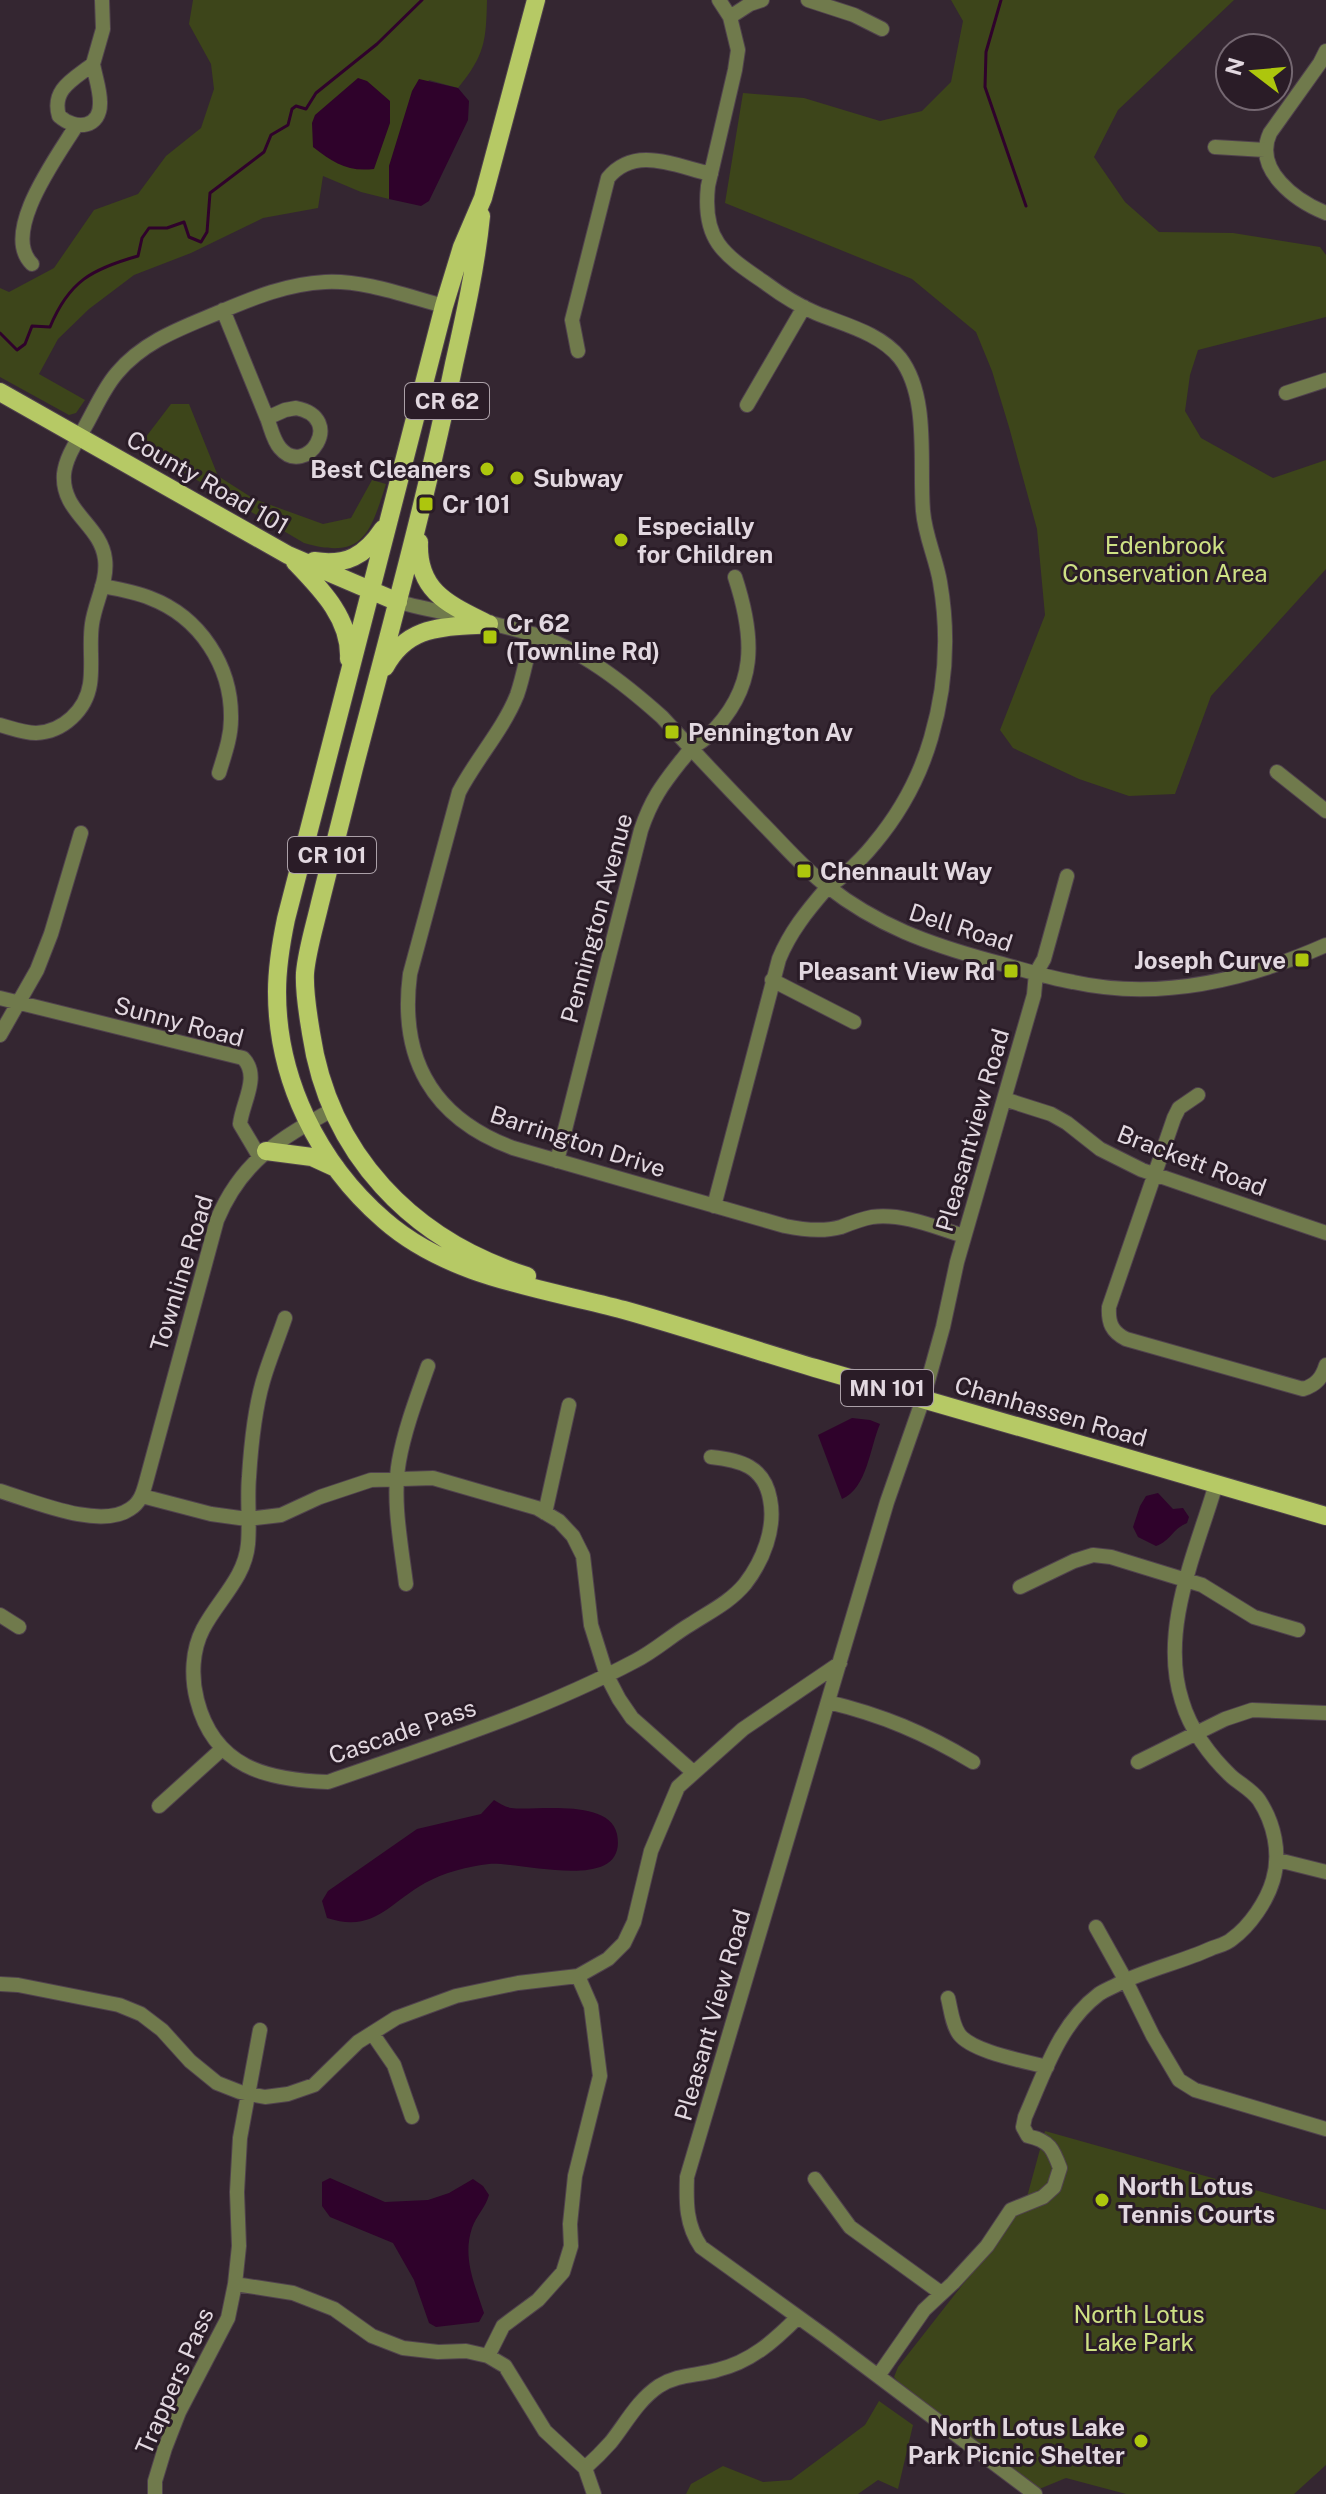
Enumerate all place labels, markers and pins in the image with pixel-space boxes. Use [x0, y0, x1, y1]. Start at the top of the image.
place label: Best Cleaners [310, 455, 471, 483]
marker: Best Cleaners [478, 460, 496, 478]
place label: Subway [533, 464, 624, 492]
marker: Subway [508, 469, 526, 487]
place label: Cr 101 [442, 490, 511, 518]
marker: Cr 101 [417, 495, 435, 513]
place label: Especially for Children [637, 512, 773, 568]
marker: Especially for Children [612, 531, 630, 549]
place label: Cr 62 (Townline Rd) [506, 609, 660, 665]
marker: Cr 62 (Townline Rd) [481, 628, 499, 646]
place label: Pennington Av [688, 718, 854, 746]
marker: Pennington Av [663, 723, 681, 741]
place label: Chennault Way [820, 857, 993, 885]
marker: Chennault Way [795, 862, 813, 880]
place label: Joseph Curve [1134, 946, 1286, 974]
marker: Joseph Curve [1293, 951, 1311, 969]
place label: Pleasant View Rd [798, 957, 995, 985]
marker: Pleasant View Rd [1002, 962, 1020, 980]
place label: North Lotus Tennis Courts [1118, 2172, 1275, 2228]
marker: North Lotus Tennis Courts [1093, 2191, 1111, 2209]
place label: North Lotus Lake Park Picnic Shelter [908, 2413, 1125, 2469]
marker: North Lotus Lake Park Picnic Shelter [1132, 2432, 1150, 2450]

